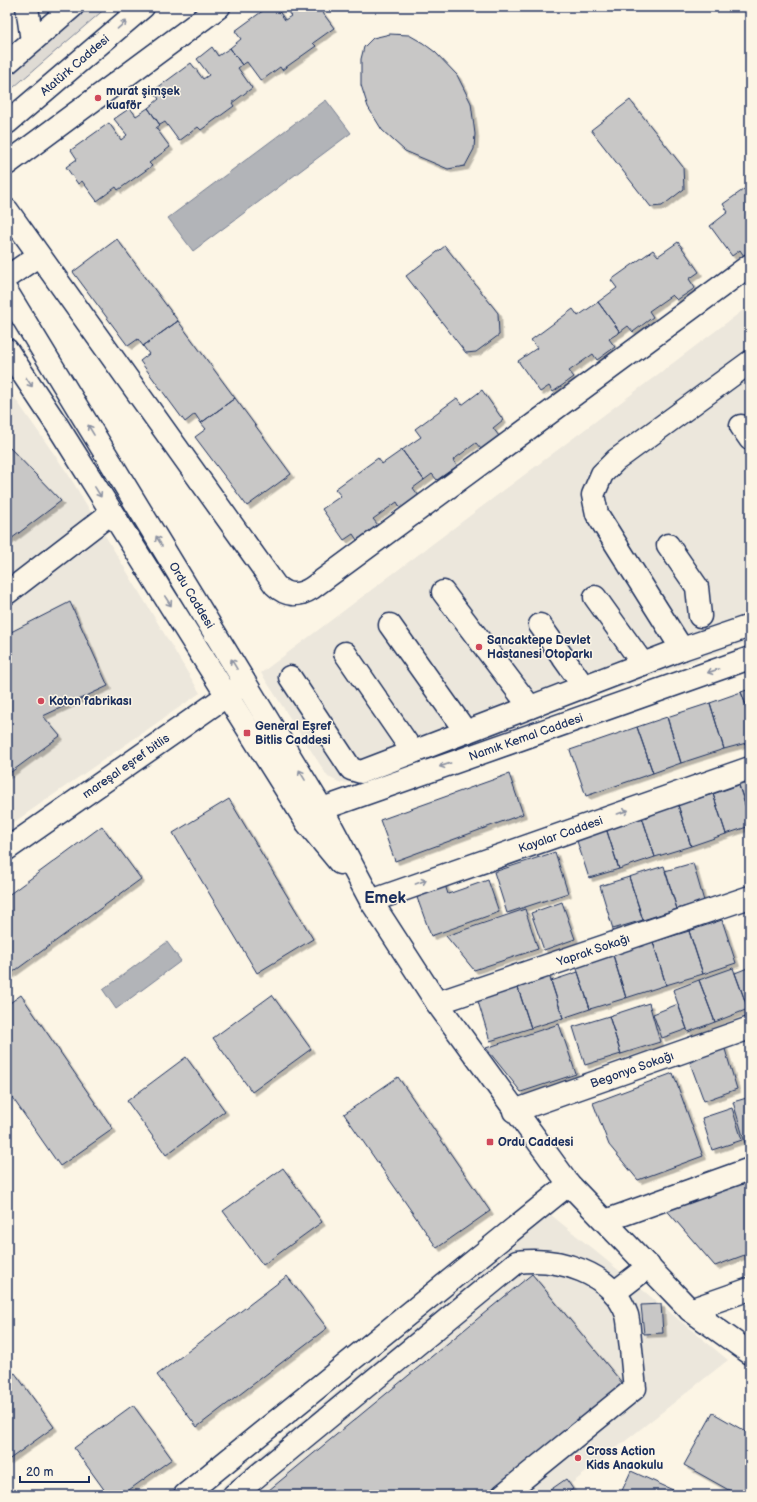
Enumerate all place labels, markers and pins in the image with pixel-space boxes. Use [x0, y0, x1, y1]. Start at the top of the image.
place label: murat şimşek kuaför [106, 84, 180, 113]
marker: murat şimşek kuaför [93, 93, 103, 103]
place label: Sancaktepe Devlet Hastanesi Otoparkı [487, 633, 593, 662]
marker: Sancaktepe Devlet Hastanesi Otoparkı [474, 642, 484, 652]
place label: Koton fabrikası [49, 694, 132, 709]
marker: Koton fabrikası [36, 696, 46, 706]
place label: General Eşref Bitlis Caddesi [255, 719, 332, 748]
marker: General Eşref Bitlis Caddesi [242, 728, 252, 738]
place label: Ordu Caddesi [498, 1135, 573, 1150]
marker: Ordu Caddesi [485, 1137, 495, 1147]
place label: Cross Action Kids Anaokulu [586, 1444, 663, 1473]
marker: Cross Action Kids Anaokulu [573, 1453, 583, 1463]

